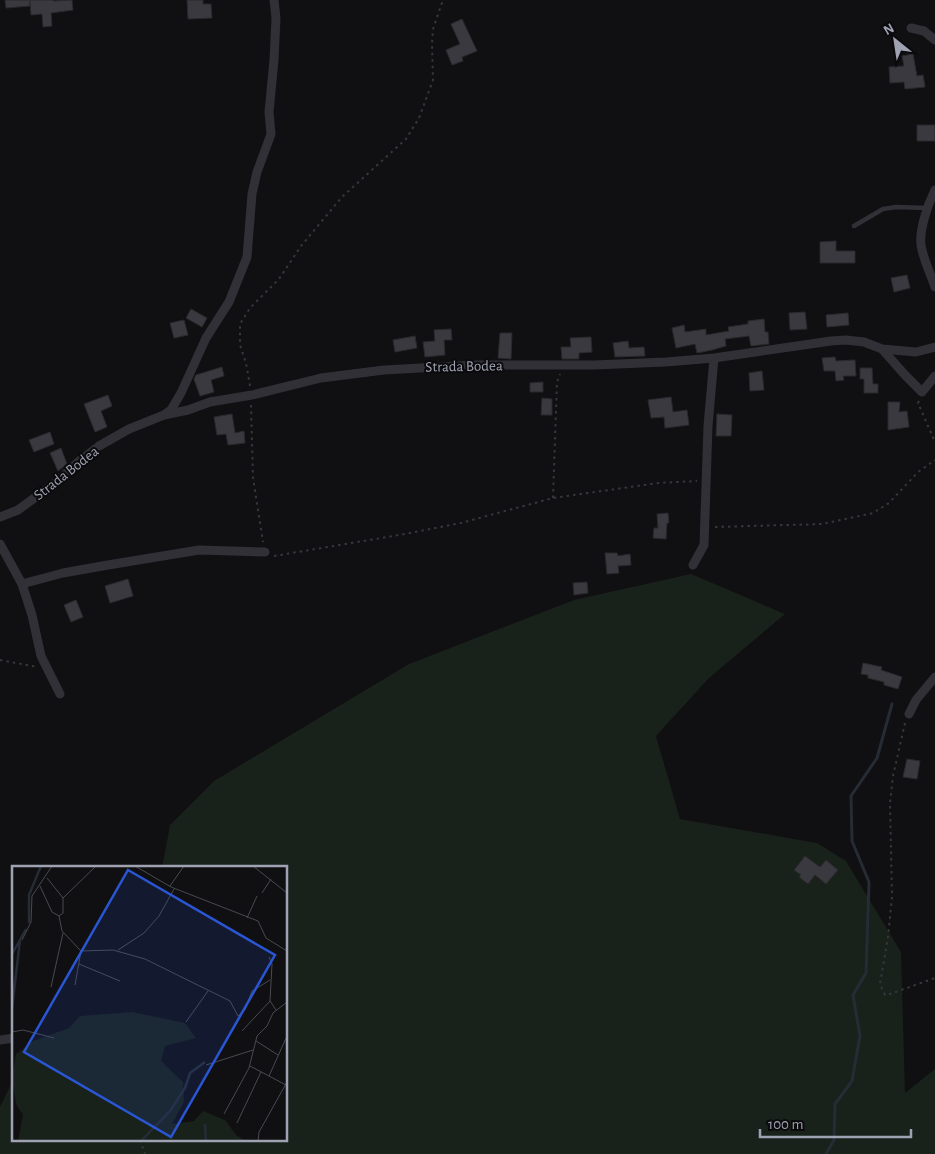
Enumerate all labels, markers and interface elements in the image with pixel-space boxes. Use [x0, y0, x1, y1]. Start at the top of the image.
north arrow [870, 15, 920, 65]
text: N [881, 21, 897, 38]
street label: Strada Bodea [425, 358, 503, 375]
street label: Strada Bodea [31, 444, 102, 503]
inset map [12, 866, 288, 1142]
scale bar [760, 1106, 911, 1138]
text: 100 m [768, 1117, 803, 1132]

